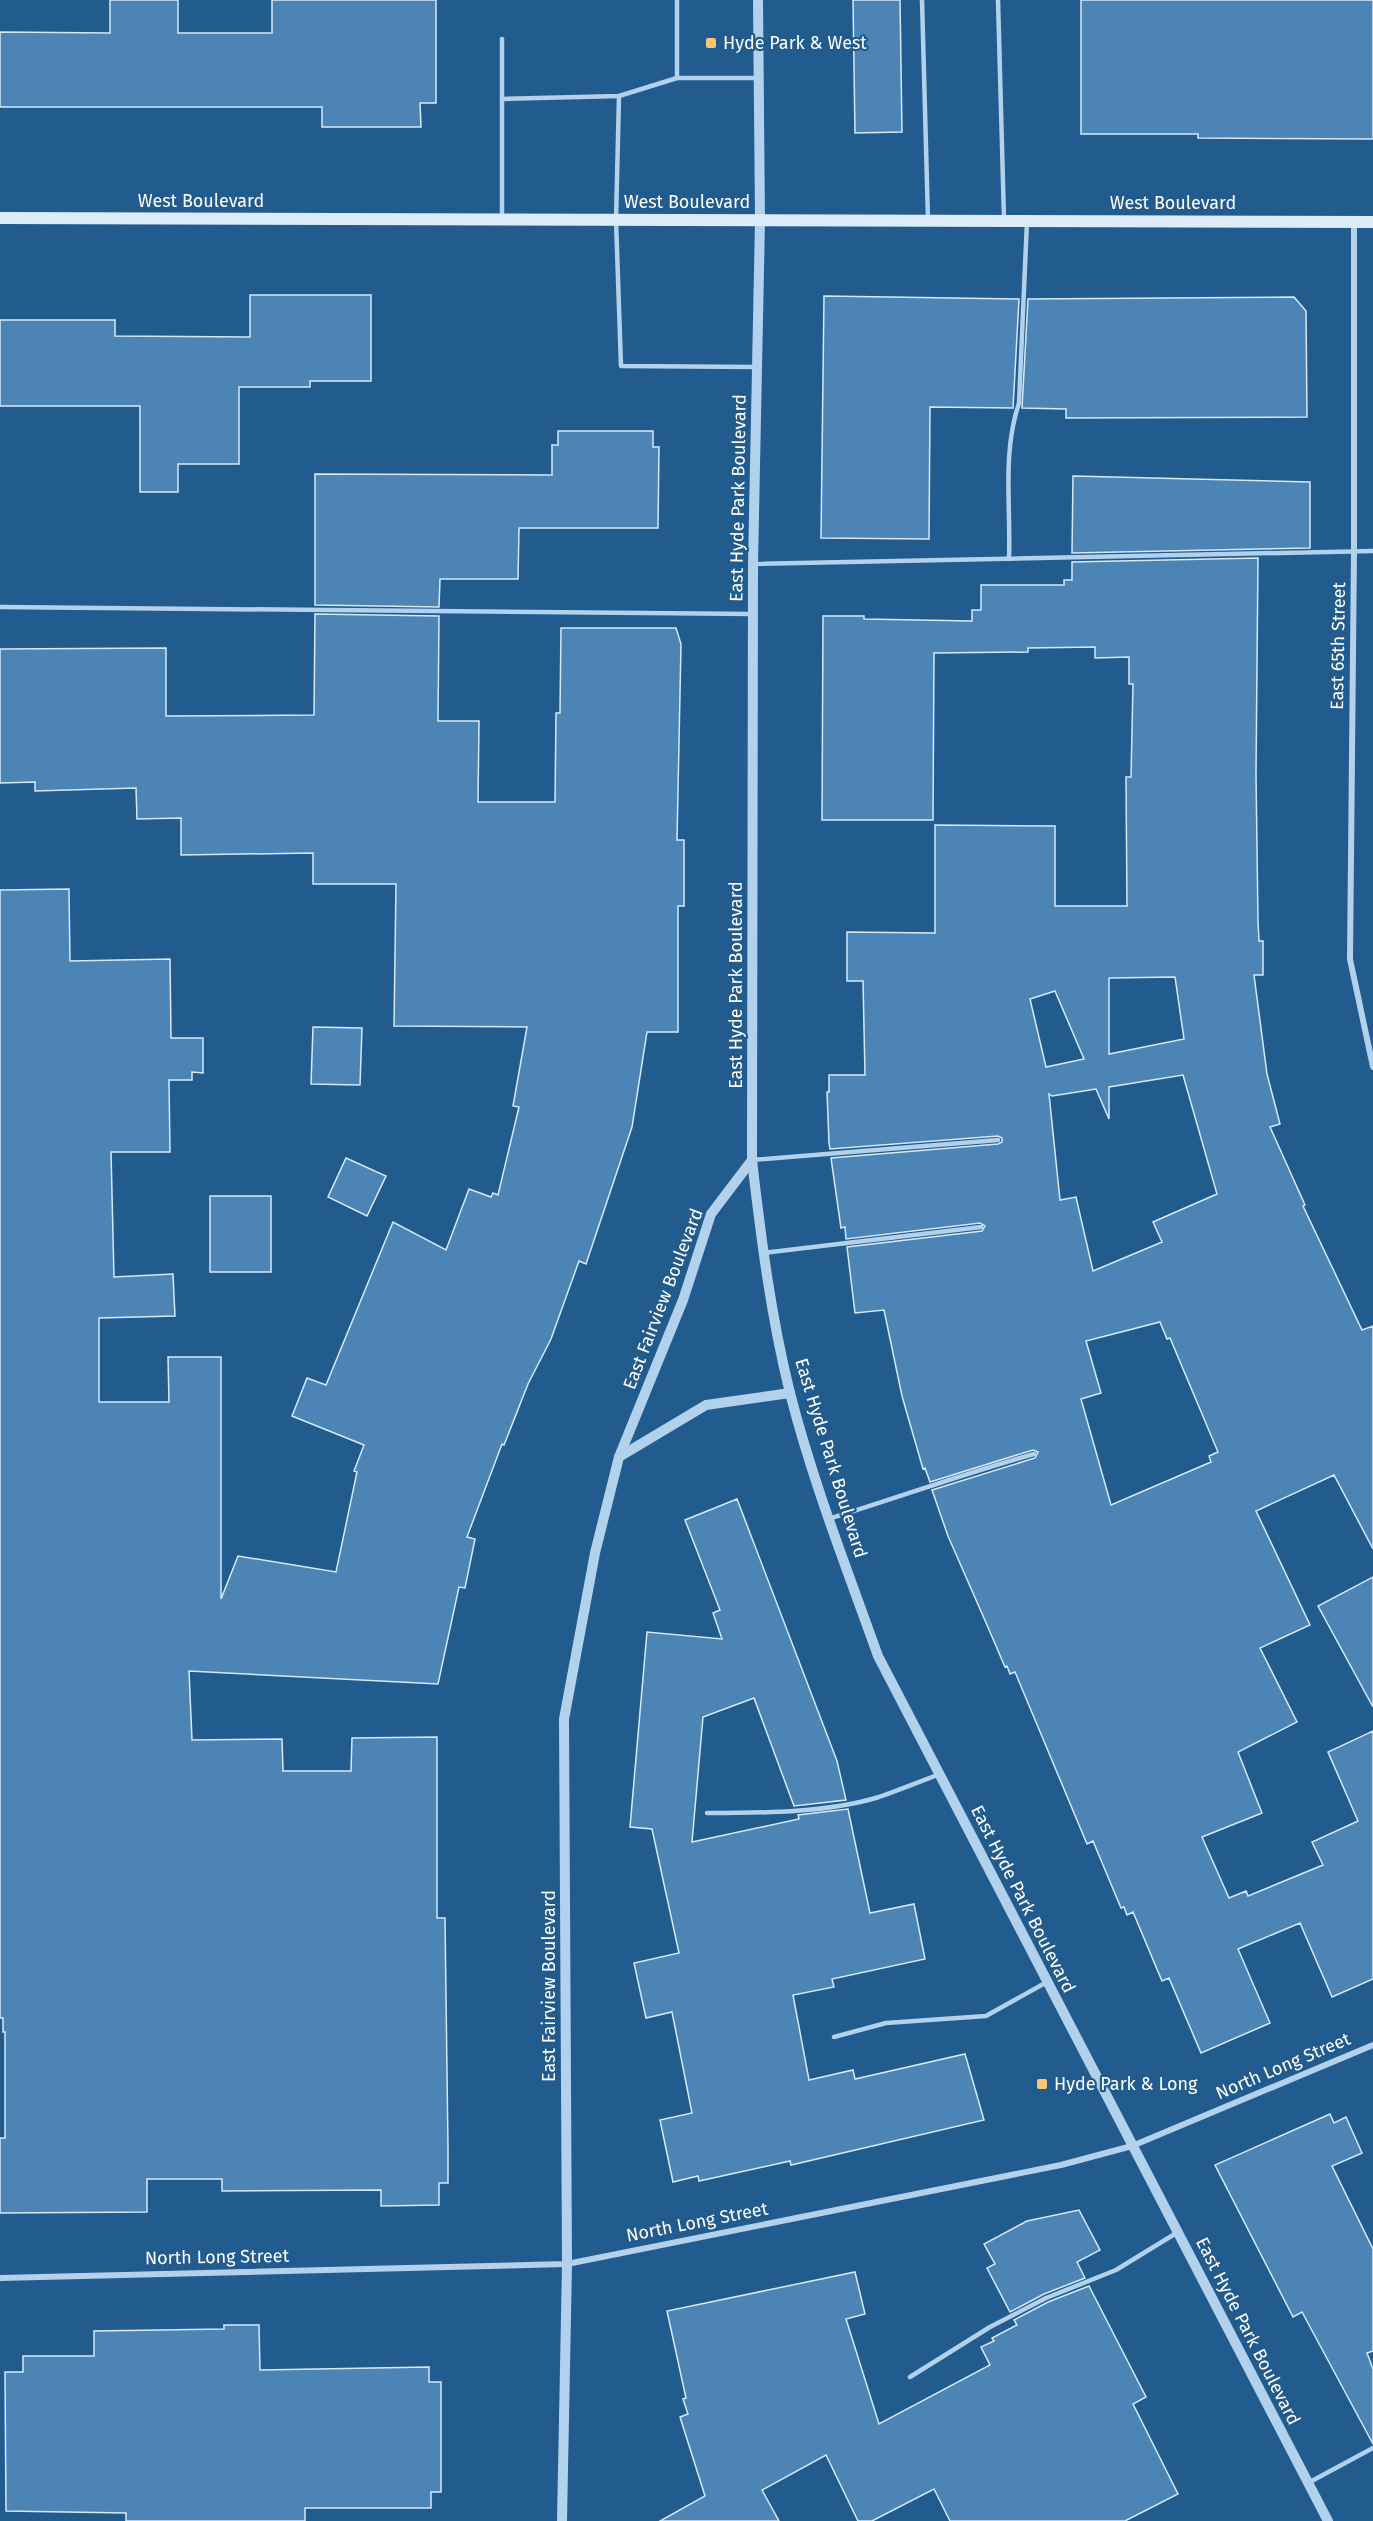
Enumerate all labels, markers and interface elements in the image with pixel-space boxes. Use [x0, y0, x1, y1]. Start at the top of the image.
place label: Hyde Park & West [723, 32, 867, 54]
marker: Hyde Park & West [704, 36, 718, 50]
street label: West Boulevard [138, 190, 264, 212]
street label: West Boulevard [624, 191, 750, 213]
street label: West Boulevard [1110, 192, 1236, 214]
street label: East Hyde Park Boulevard [725, 394, 751, 602]
street label: East 65th Street [1326, 581, 1350, 710]
street label: East Hyde Park Boulevard [725, 881, 747, 1089]
street label: East Fairview Boulevard [618, 1205, 708, 1393]
street label: East Hyde Park Boulevard [790, 1355, 872, 1561]
street label: East Hyde Park Boulevard [966, 1801, 1080, 1997]
street label: East Fairview Boulevard [538, 1890, 560, 2082]
street label: North Long Street [1212, 2028, 1354, 2104]
place label: Hyde Park & Long [1054, 2073, 1198, 2095]
marker: Hyde Park & Long [1035, 2077, 1049, 2091]
street label: North Long Street [624, 2197, 770, 2247]
street label: East Hyde Park Boulevard [1191, 2233, 1305, 2429]
street label: North Long Street [145, 2245, 290, 2269]

